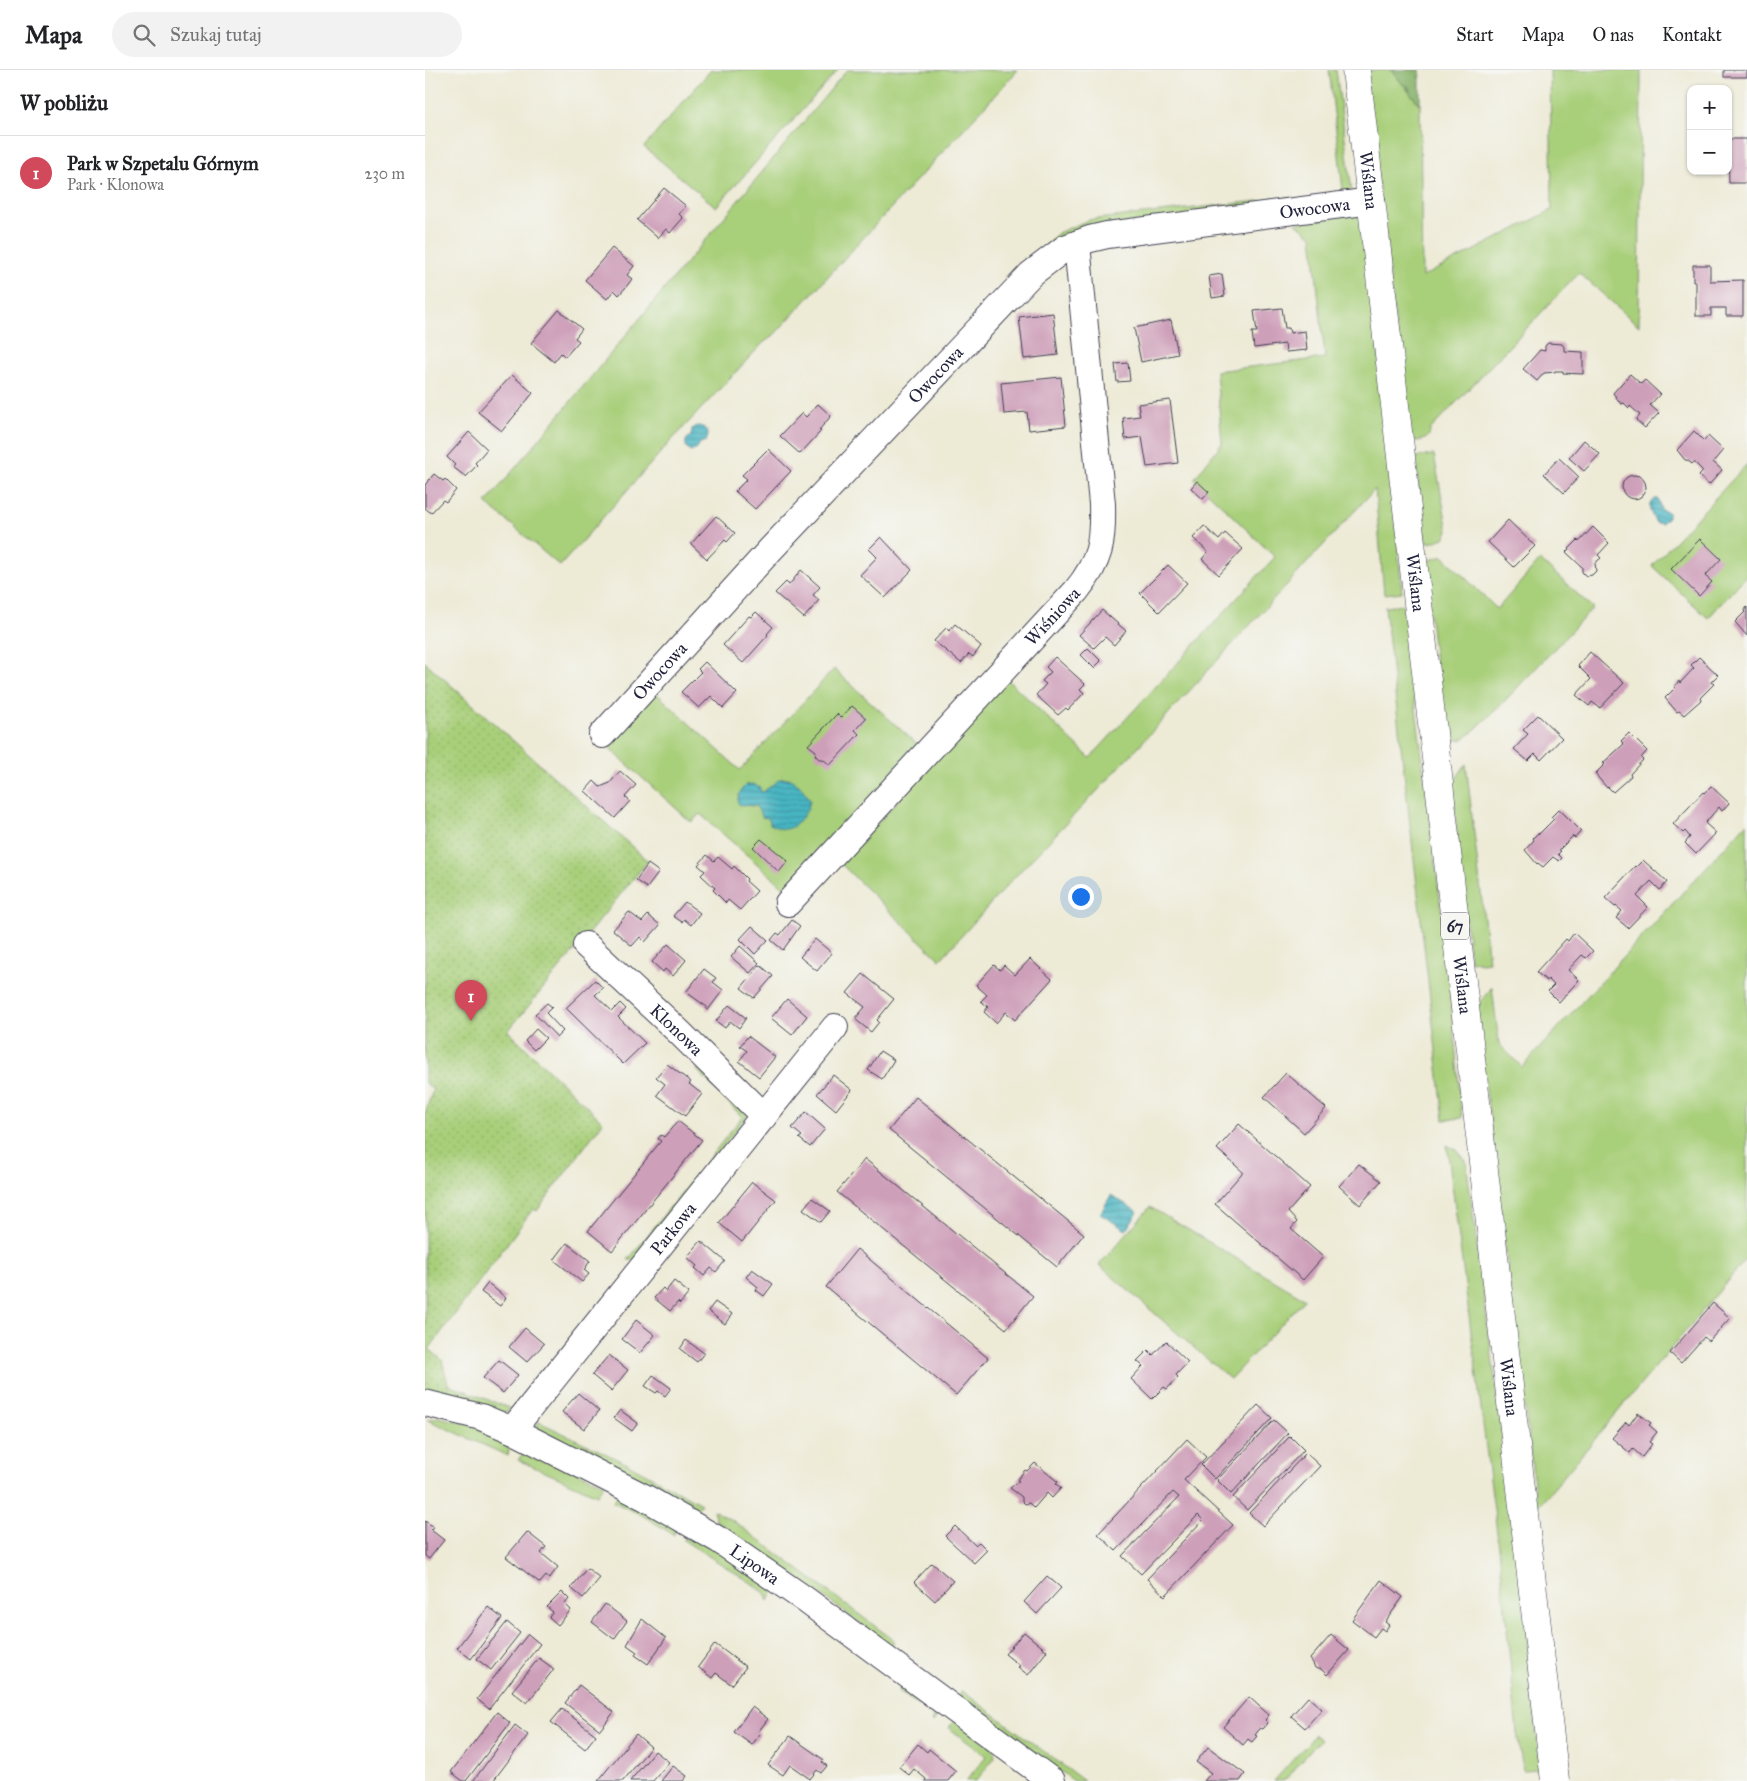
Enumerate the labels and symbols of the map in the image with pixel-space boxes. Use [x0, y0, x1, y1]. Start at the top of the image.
street label: Wiślana [1355, 150, 1383, 211]
street label: Owocowa [1278, 193, 1352, 224]
street label: Owocowa [903, 341, 968, 408]
street label: Wiślana [1401, 552, 1430, 613]
street label: Wiśniowa [1020, 582, 1085, 650]
street label: Owocowa [628, 637, 692, 705]
your location [1068, 884, 1094, 910]
road number: 67 [1441, 912, 1469, 939]
street label: Wiślana [1448, 955, 1477, 1016]
pin: 1 [455, 980, 487, 1021]
street label: Klonowa [645, 999, 708, 1061]
street label: Parkowa [646, 1198, 701, 1259]
street label: Wiślana [1495, 1357, 1524, 1418]
street label: Lipowa [725, 1540, 784, 1590]

